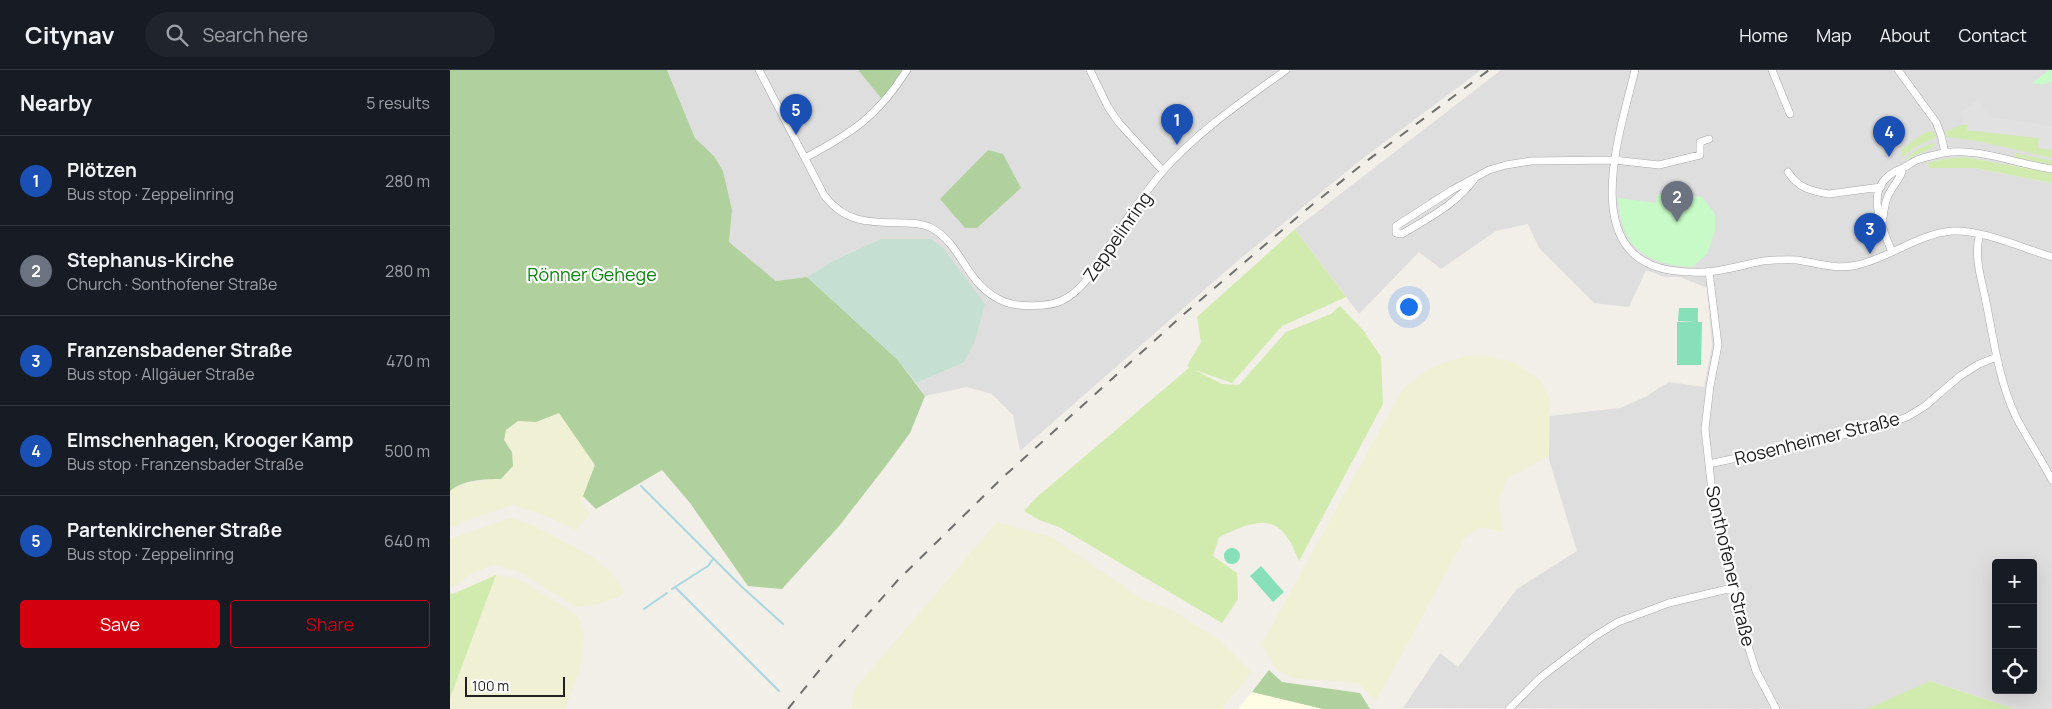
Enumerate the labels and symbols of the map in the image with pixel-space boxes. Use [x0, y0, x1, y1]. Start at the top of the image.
pin: 5 [780, 94, 812, 135]
pin: 1 [1161, 104, 1193, 145]
pin: 4 [1873, 116, 1905, 157]
pin: 2 [1661, 181, 1693, 222]
street label: Zeppelinring [1077, 186, 1157, 286]
pin: 3 [1854, 213, 1886, 254]
park label: Rönner Gehege [527, 262, 657, 286]
your location [1396, 294, 1422, 320]
street label: Rosenheimer Straße [1732, 406, 1902, 470]
street label: Sonthofener Straße [1701, 483, 1761, 649]
scale bar [465, 674, 565, 697]

